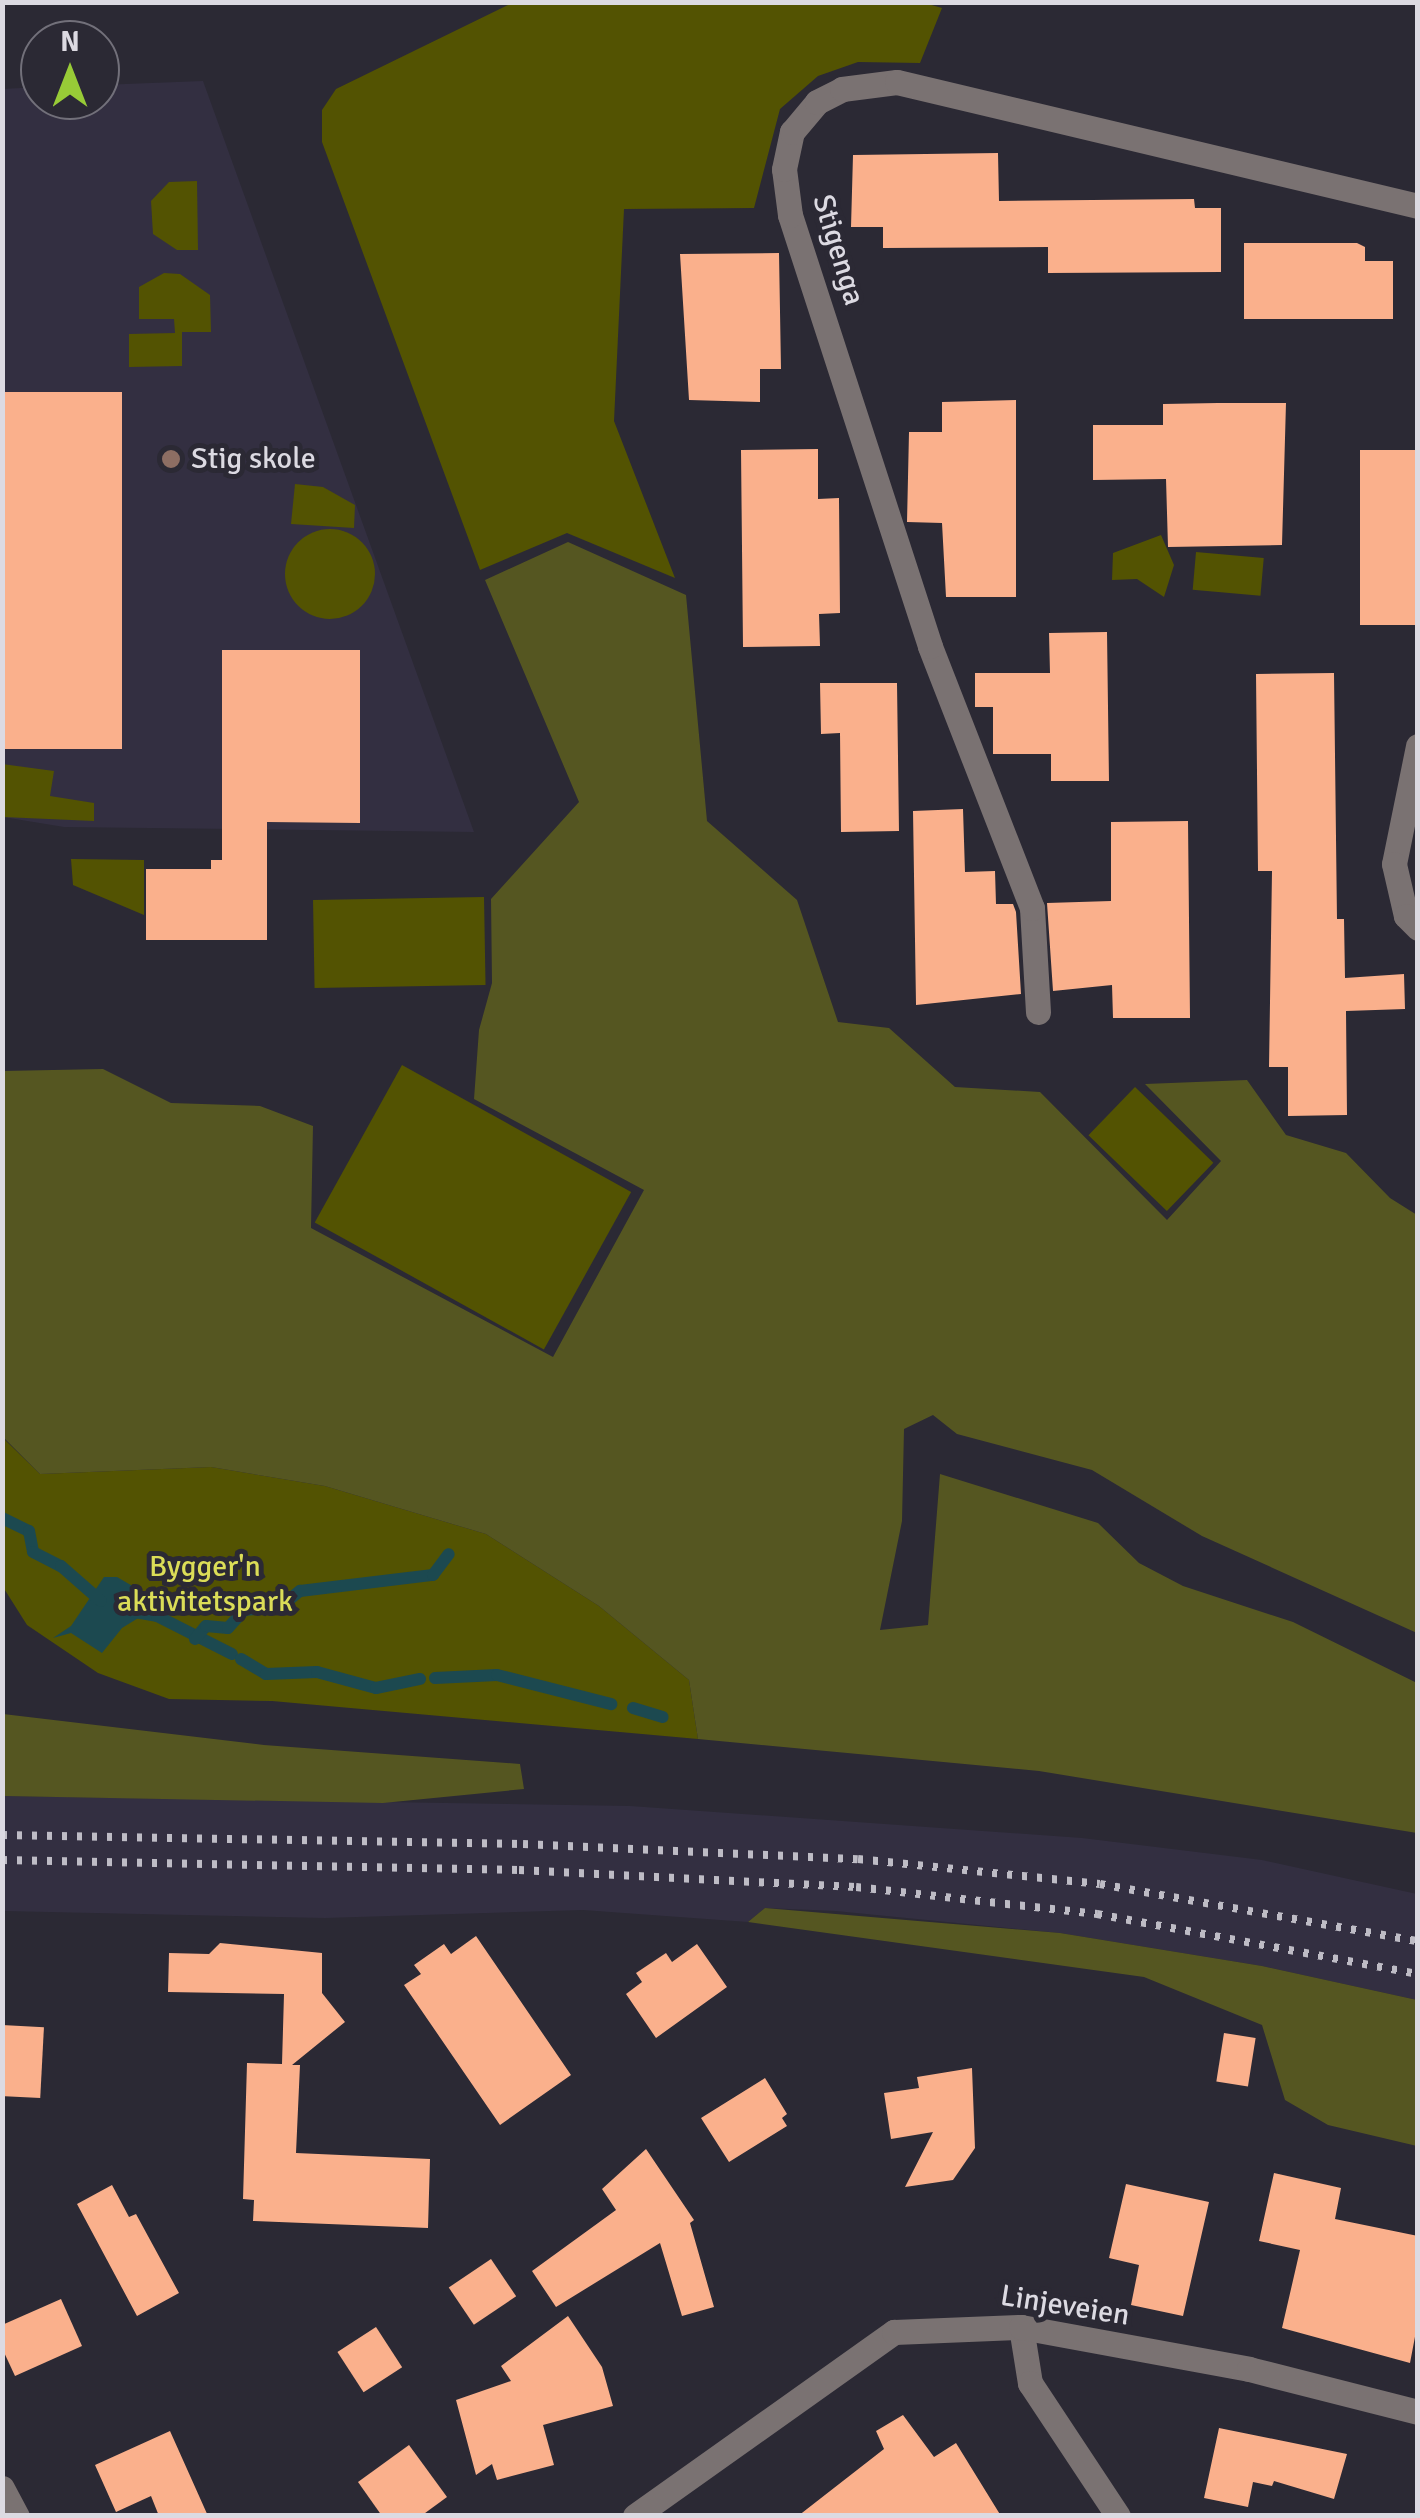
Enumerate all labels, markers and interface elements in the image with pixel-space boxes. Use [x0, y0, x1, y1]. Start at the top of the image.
north arrow [20, 20, 120, 120]
text: N [60, 25, 80, 59]
street label: Stigenga [804, 190, 872, 310]
place label: Stig skole [191, 441, 316, 477]
marker: Stig skole [160, 448, 182, 470]
park label: Bygger'n aktivitetspark [117, 1549, 293, 1620]
street label: Linjeveien [998, 2278, 1132, 2334]

